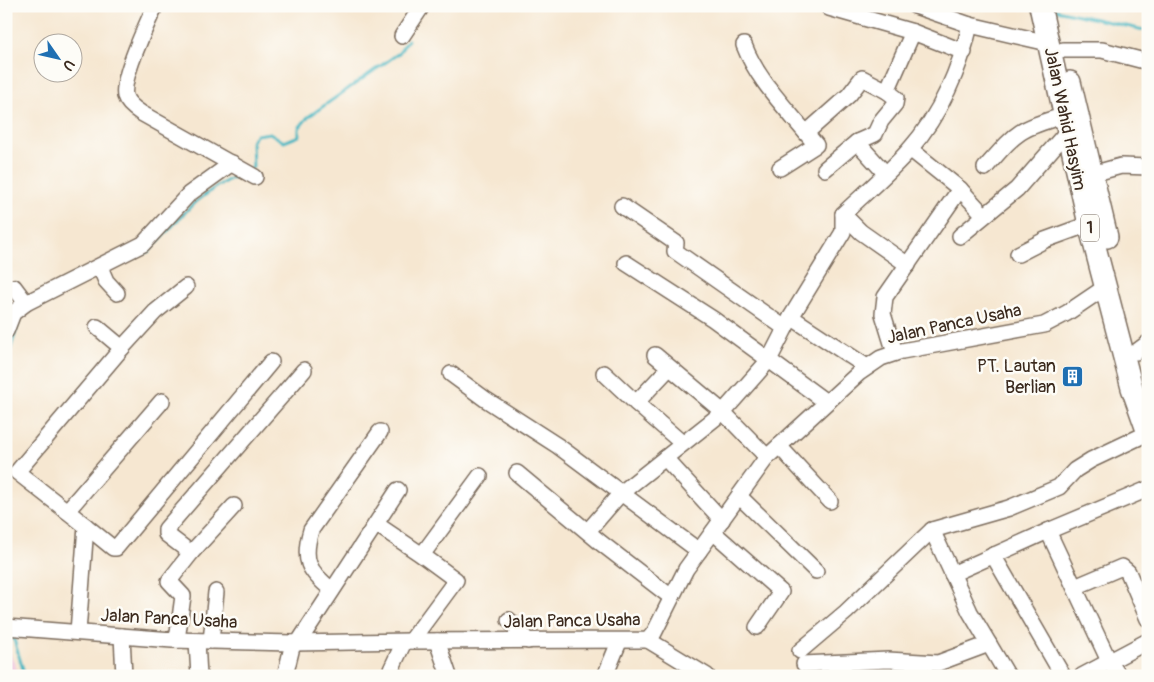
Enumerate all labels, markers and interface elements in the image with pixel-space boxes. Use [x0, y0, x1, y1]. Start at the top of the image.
north arrow [32, 32, 82, 82]
street label: Jalan Wahid Hasyim [1039, 45, 1091, 193]
text: U [59, 56, 78, 74]
road number: 1 [1081, 214, 1099, 242]
street label: Jalan Panca Usaha [885, 299, 1023, 349]
place label: PT. Lautan Berlian [977, 355, 1056, 399]
building icon: PT. Lautan Berlian [1060, 364, 1084, 388]
street label: Jalan Panca Usaha [100, 604, 238, 634]
street label: Jalan Panca Usaha [503, 608, 641, 634]

